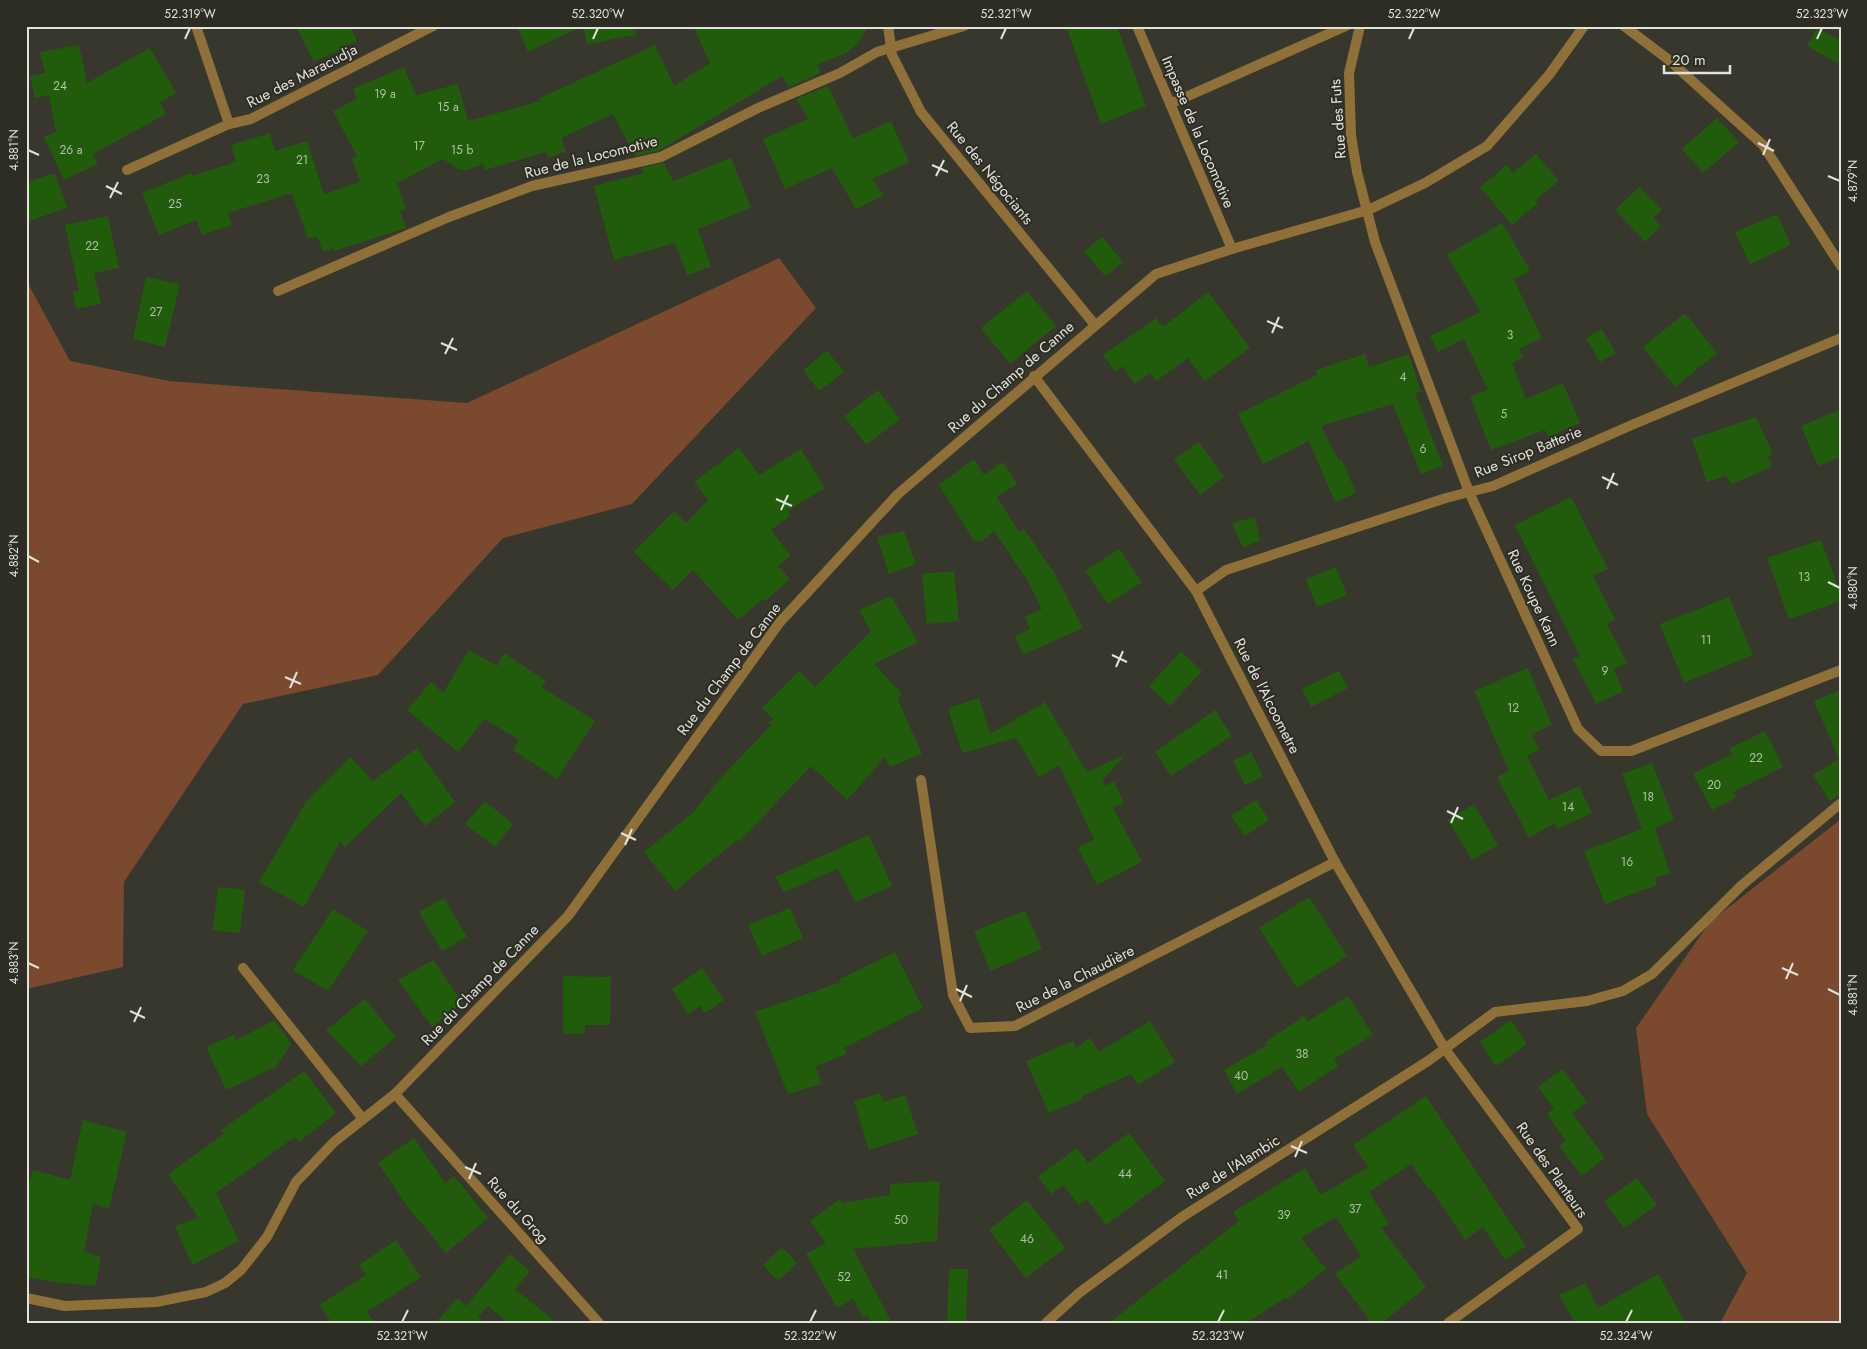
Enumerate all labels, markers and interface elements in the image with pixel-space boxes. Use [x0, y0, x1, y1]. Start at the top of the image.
text: 52.319°W [164, 5, 216, 23]
text: 52.320°W [572, 5, 625, 23]
text: 52.321°W [980, 5, 1032, 23]
text: 52.322°W [1388, 5, 1440, 23]
text: 52.323°W [1796, 5, 1848, 23]
street label: Rue des Maracudja [243, 39, 361, 113]
scale bar [1664, 42, 1731, 74]
text: 20 m [1672, 49, 1706, 71]
street label: Impasse de la Locomotive [1156, 53, 1240, 212]
house number: 24 [53, 77, 67, 95]
street label: Rue des Futs [1324, 78, 1352, 160]
house number: 19 a [374, 85, 396, 103]
house number: 15 a [437, 98, 459, 116]
street label: Rue des Négociants [941, 117, 1039, 229]
text: 4.881°N [5, 129, 23, 171]
street label: Rue de la Locomotive [522, 130, 660, 184]
house number: 17 [413, 137, 426, 155]
house number: 26 a [59, 141, 83, 159]
house number: 15 b [451, 141, 473, 159]
house number: 21 [296, 151, 308, 169]
text: 4.879°N [1844, 160, 1862, 202]
house number: 23 [256, 170, 270, 188]
house number: 25 [168, 195, 182, 213]
house number: 22 [85, 237, 99, 255]
house number: 27 [149, 303, 163, 321]
street label: Rue du Champ de Canne [943, 316, 1079, 438]
house number: 3 [1507, 326, 1514, 344]
house number: 4 [1400, 368, 1407, 386]
house number: 5 [1501, 405, 1508, 423]
street label: Rue Sirop Batterie [1471, 420, 1585, 484]
house number: 6 [1420, 440, 1427, 458]
text: 4.882°N [5, 534, 23, 578]
street label: Rue Koupe Kann [1502, 546, 1566, 650]
text: 4.880°N [1844, 566, 1862, 610]
house number: 13 [1798, 568, 1810, 586]
street label: Rue du Champ de Canne [672, 598, 786, 740]
house number: 11 [1701, 631, 1711, 649]
street label: Rue de l'Alcoometre [1228, 634, 1306, 758]
house number: 9 [1602, 662, 1609, 680]
house number: 12 [1507, 699, 1519, 717]
house number: 22 [1749, 749, 1763, 767]
house number: 20 [1707, 776, 1721, 794]
house number: 18 [1642, 788, 1654, 806]
house number: 14 [1562, 798, 1574, 816]
house number: 16 [1621, 853, 1633, 871]
street label: Rue du Champ de Canne [416, 919, 544, 1051]
street label: Rue de la Chaudière [1012, 939, 1138, 1018]
text: 4.883°N [5, 942, 23, 984]
text: 4.881°N [1844, 974, 1862, 1016]
house number: 38 [1295, 1045, 1309, 1063]
house number: 40 [1234, 1067, 1248, 1085]
street label: Rue des Planteurs [1511, 1118, 1593, 1222]
street label: Rue de l'Alambic [1182, 1129, 1284, 1205]
house number: 44 [1118, 1165, 1132, 1183]
street label: Rue du Grog [482, 1172, 554, 1248]
house number: 37 [1349, 1200, 1362, 1218]
house number: 39 [1277, 1206, 1291, 1224]
house number: 50 [894, 1211, 908, 1229]
house number: 46 [1020, 1230, 1034, 1248]
house number: 41 [1216, 1266, 1228, 1284]
house number: 52 [837, 1268, 851, 1286]
text: 52.321°W [376, 1327, 428, 1345]
text: 52.322°W [784, 1327, 836, 1345]
text: 52.323°W [1192, 1327, 1244, 1345]
text: 52.324°W [1600, 1327, 1653, 1345]

